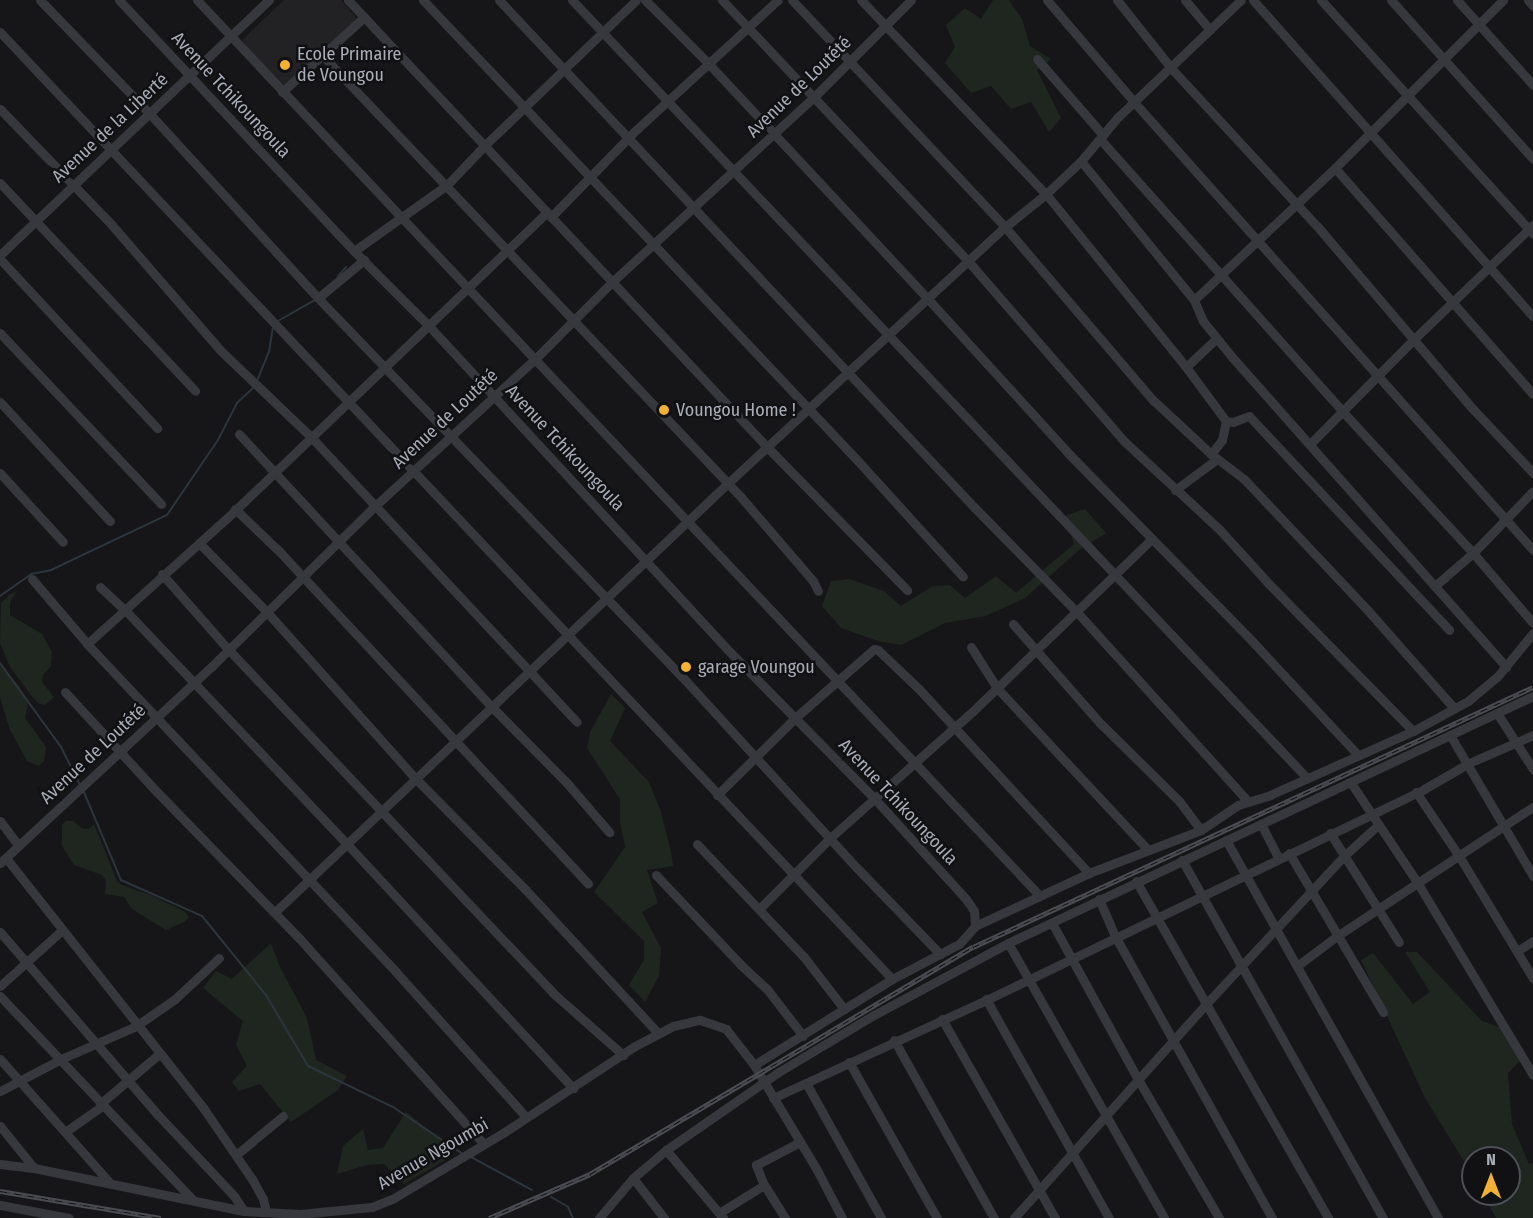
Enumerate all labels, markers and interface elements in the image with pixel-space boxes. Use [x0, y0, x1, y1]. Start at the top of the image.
street label: Avenue Tchikoungoula [167, 27, 295, 163]
street label: Avenue de Loutété [742, 32, 856, 142]
place label: Ecole Primaire de Voungou [297, 44, 401, 86]
marker: Ecole Primaire de Voungou [278, 58, 292, 72]
street label: Avenue de la Liberté [48, 69, 172, 187]
street label: Avenue de Loutété [388, 365, 502, 473]
street label: Avenue Tchikoungoula [501, 380, 629, 516]
place label: Voungou Home ! [676, 399, 796, 421]
marker: Voungou Home ! [657, 403, 671, 417]
place label: garage Voungou [698, 656, 815, 678]
marker: garage Voungou [679, 660, 693, 674]
street label: Avenue de Loutété [36, 700, 150, 808]
street label: Avenue Tchikoungoula [834, 734, 962, 870]
street label: Avenue Ngoumbi [374, 1114, 492, 1194]
north arrow [1461, 1146, 1521, 1206]
text: N [1486, 1150, 1496, 1169]

